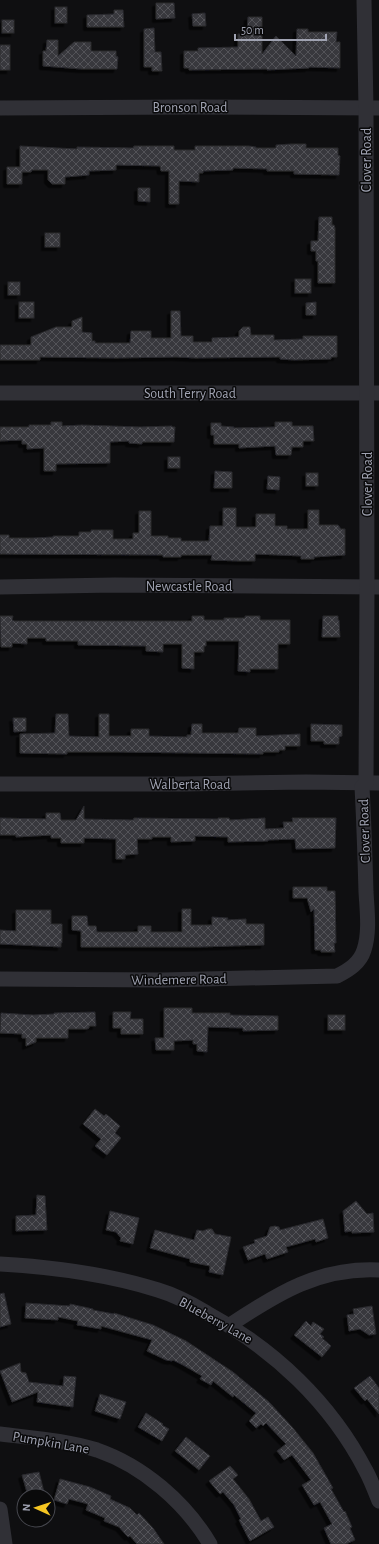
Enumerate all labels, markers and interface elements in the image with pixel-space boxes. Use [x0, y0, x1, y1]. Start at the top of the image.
scale bar [235, 16, 326, 42]
text: 50 m [241, 24, 264, 36]
street label: Bronson Road [152, 101, 228, 115]
street label: Clover Road [360, 128, 374, 192]
street label: South Terry Road [144, 387, 236, 401]
street label: Clover Road [361, 452, 375, 516]
street label: Newcastle Road [146, 580, 232, 594]
street label: Walberta Road [150, 778, 230, 792]
street label: Clover Road [357, 799, 373, 863]
street label: Windemere Road [131, 972, 227, 988]
street label: Blueberry Lane [176, 1295, 255, 1347]
street label: Pumpkin Lane [11, 1429, 90, 1457]
north arrow [16, 1488, 56, 1528]
text: N [21, 1503, 32, 1512]

